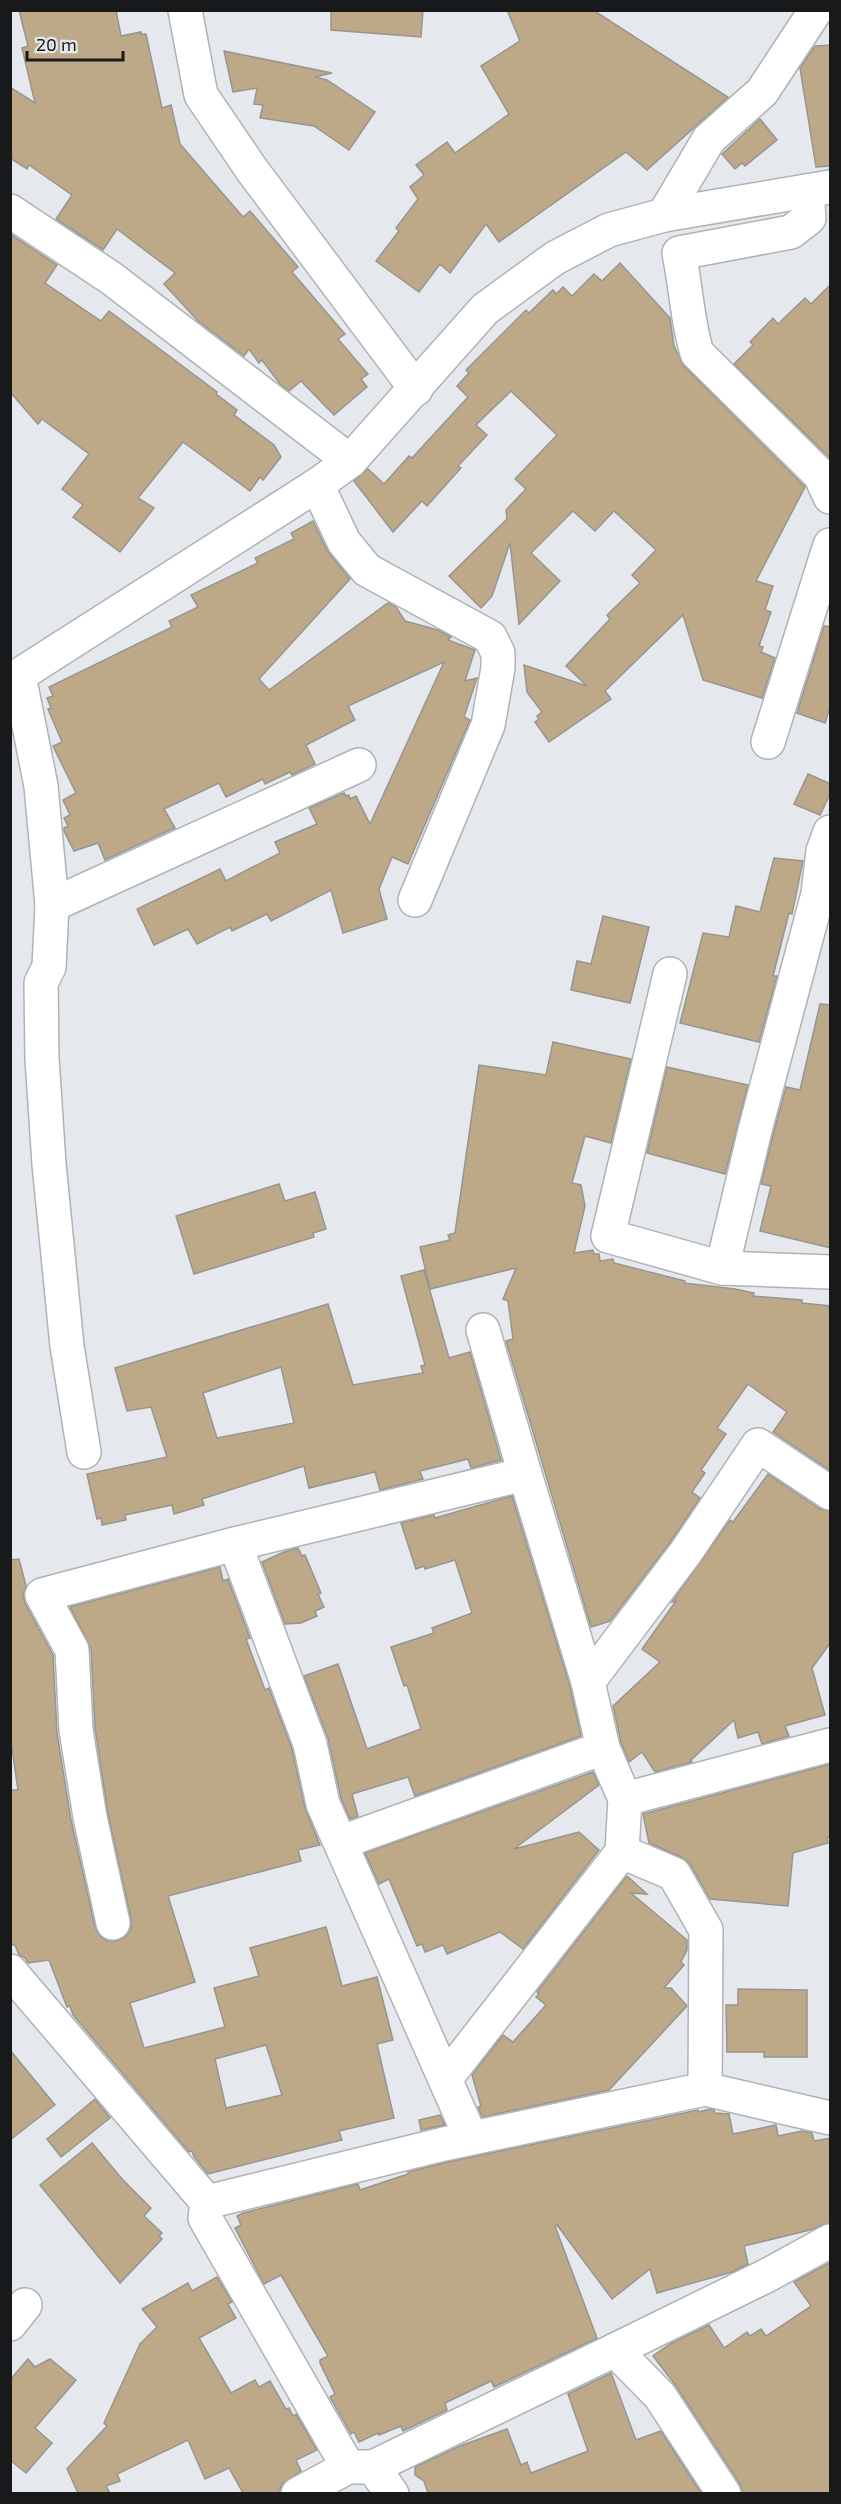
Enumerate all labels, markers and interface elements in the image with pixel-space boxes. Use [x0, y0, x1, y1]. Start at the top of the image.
scale bar [27, 24, 123, 62]
text: 20 m [36, 33, 77, 55]

